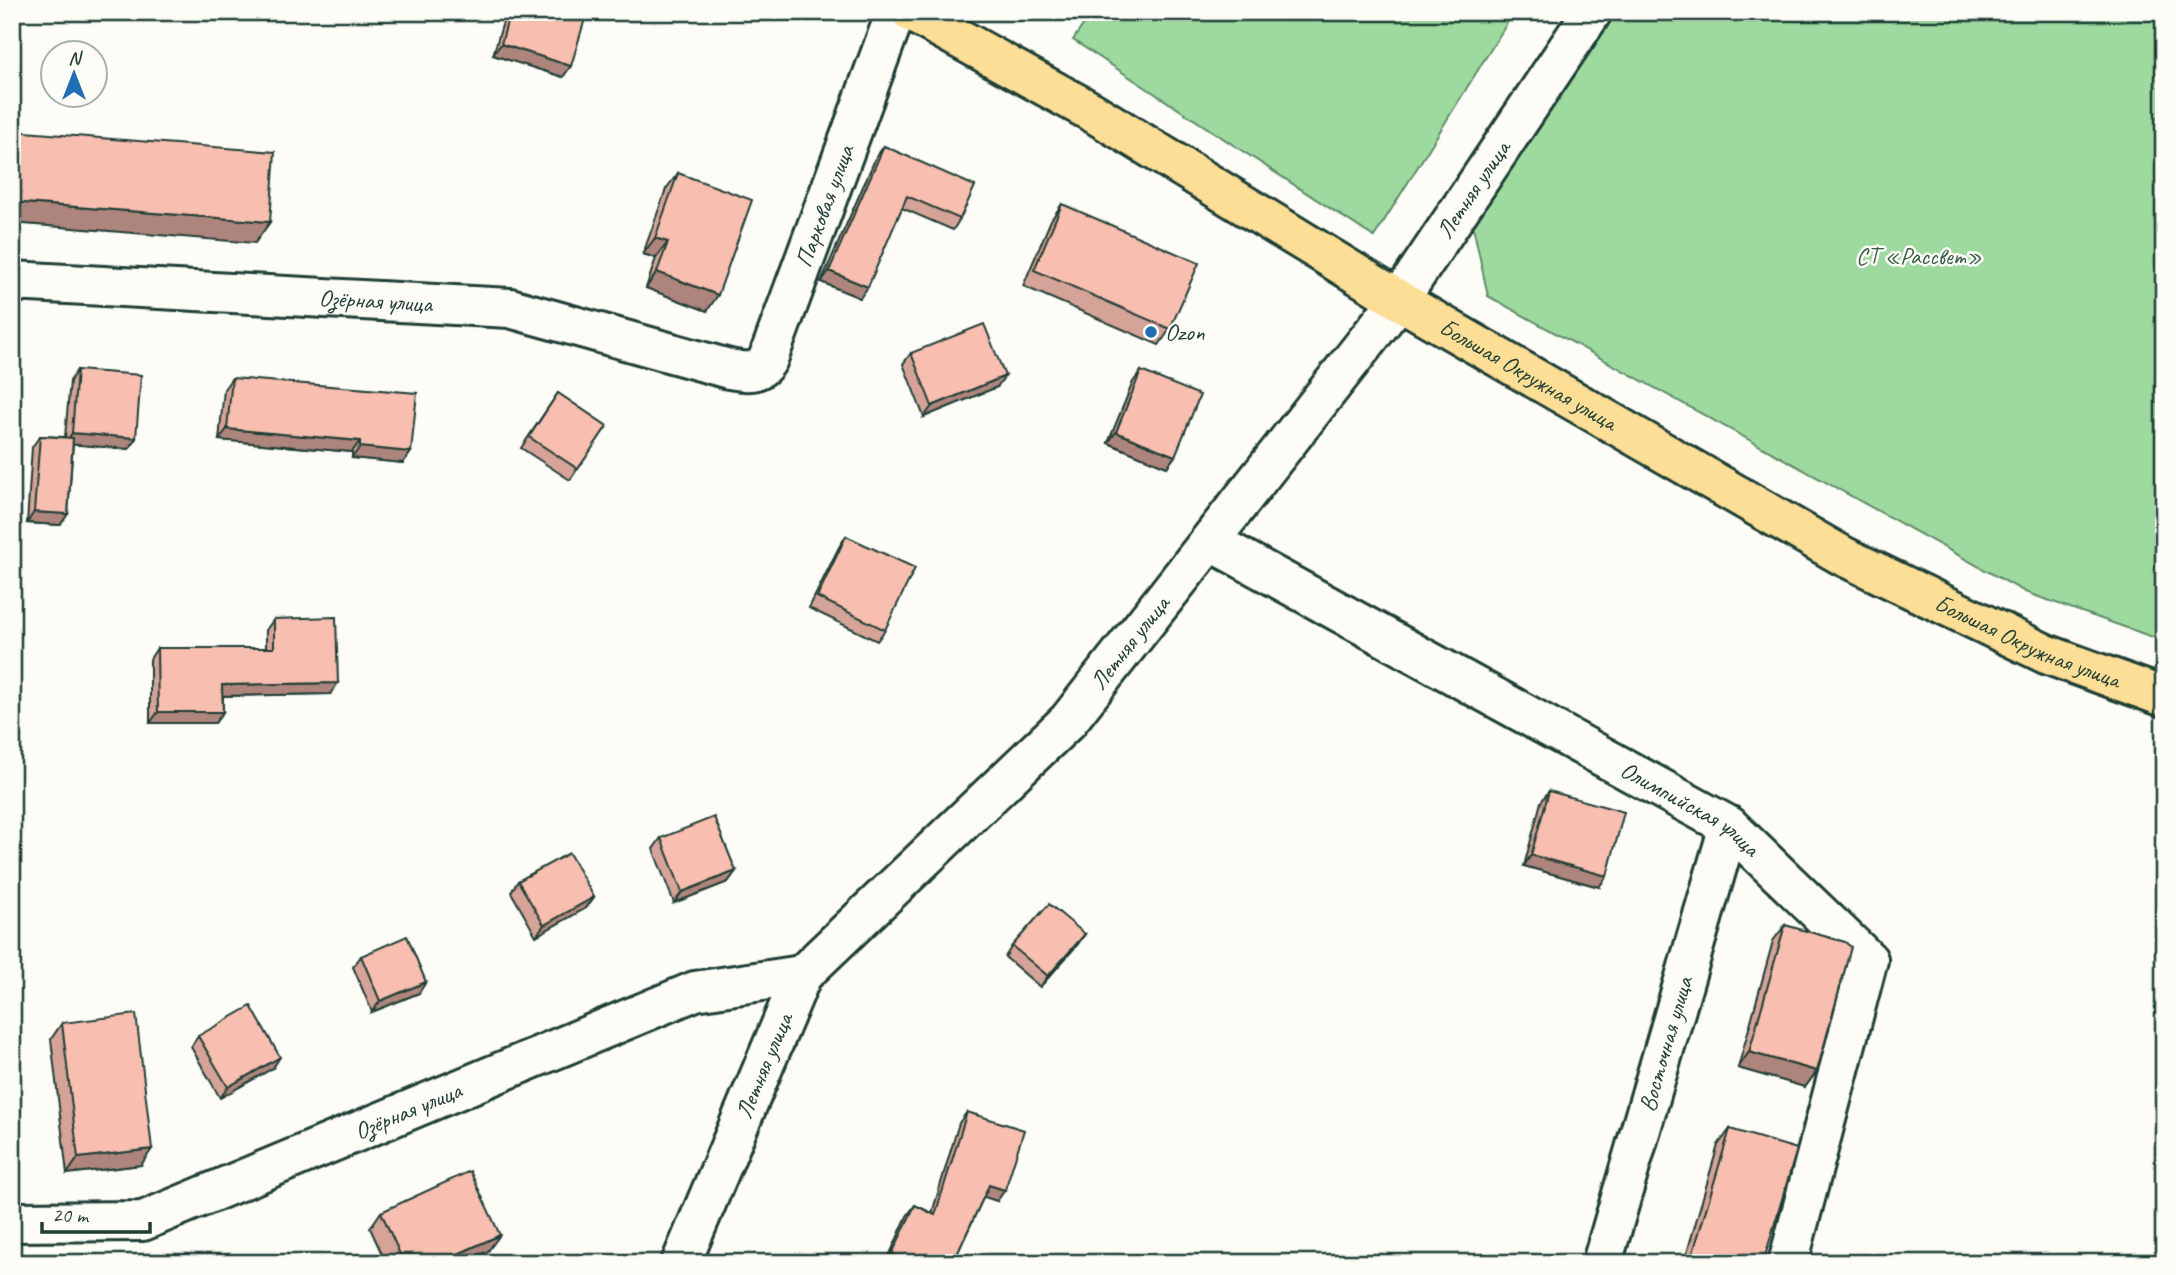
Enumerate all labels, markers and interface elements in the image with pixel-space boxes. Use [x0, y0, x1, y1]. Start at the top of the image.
north arrow [38, 38, 108, 108]
text: N [68, 46, 83, 70]
street label: Летняя улица [1430, 133, 1518, 244]
street label: Парковая улица [788, 139, 861, 271]
park label: СТ «Рассвет» [1856, 241, 1982, 271]
street label: Озёрная улица [318, 283, 434, 319]
street label: Большая Окружная улица [1434, 312, 1624, 438]
place label: Ozon [1165, 317, 1205, 347]
marker: Ozon [1143, 324, 1159, 340]
street label: Летняя улица [1083, 588, 1177, 696]
street label: Большая Окружная улица [1930, 588, 2127, 696]
street label: Олимпийская улица [1615, 754, 1767, 863]
street label: Восточная улица [1632, 972, 1700, 1115]
street label: Летняя улица [728, 1007, 800, 1123]
street label: Озёрная улица [350, 1074, 467, 1146]
scale bar [42, 1191, 150, 1235]
text: 20 m [52, 1202, 90, 1228]

